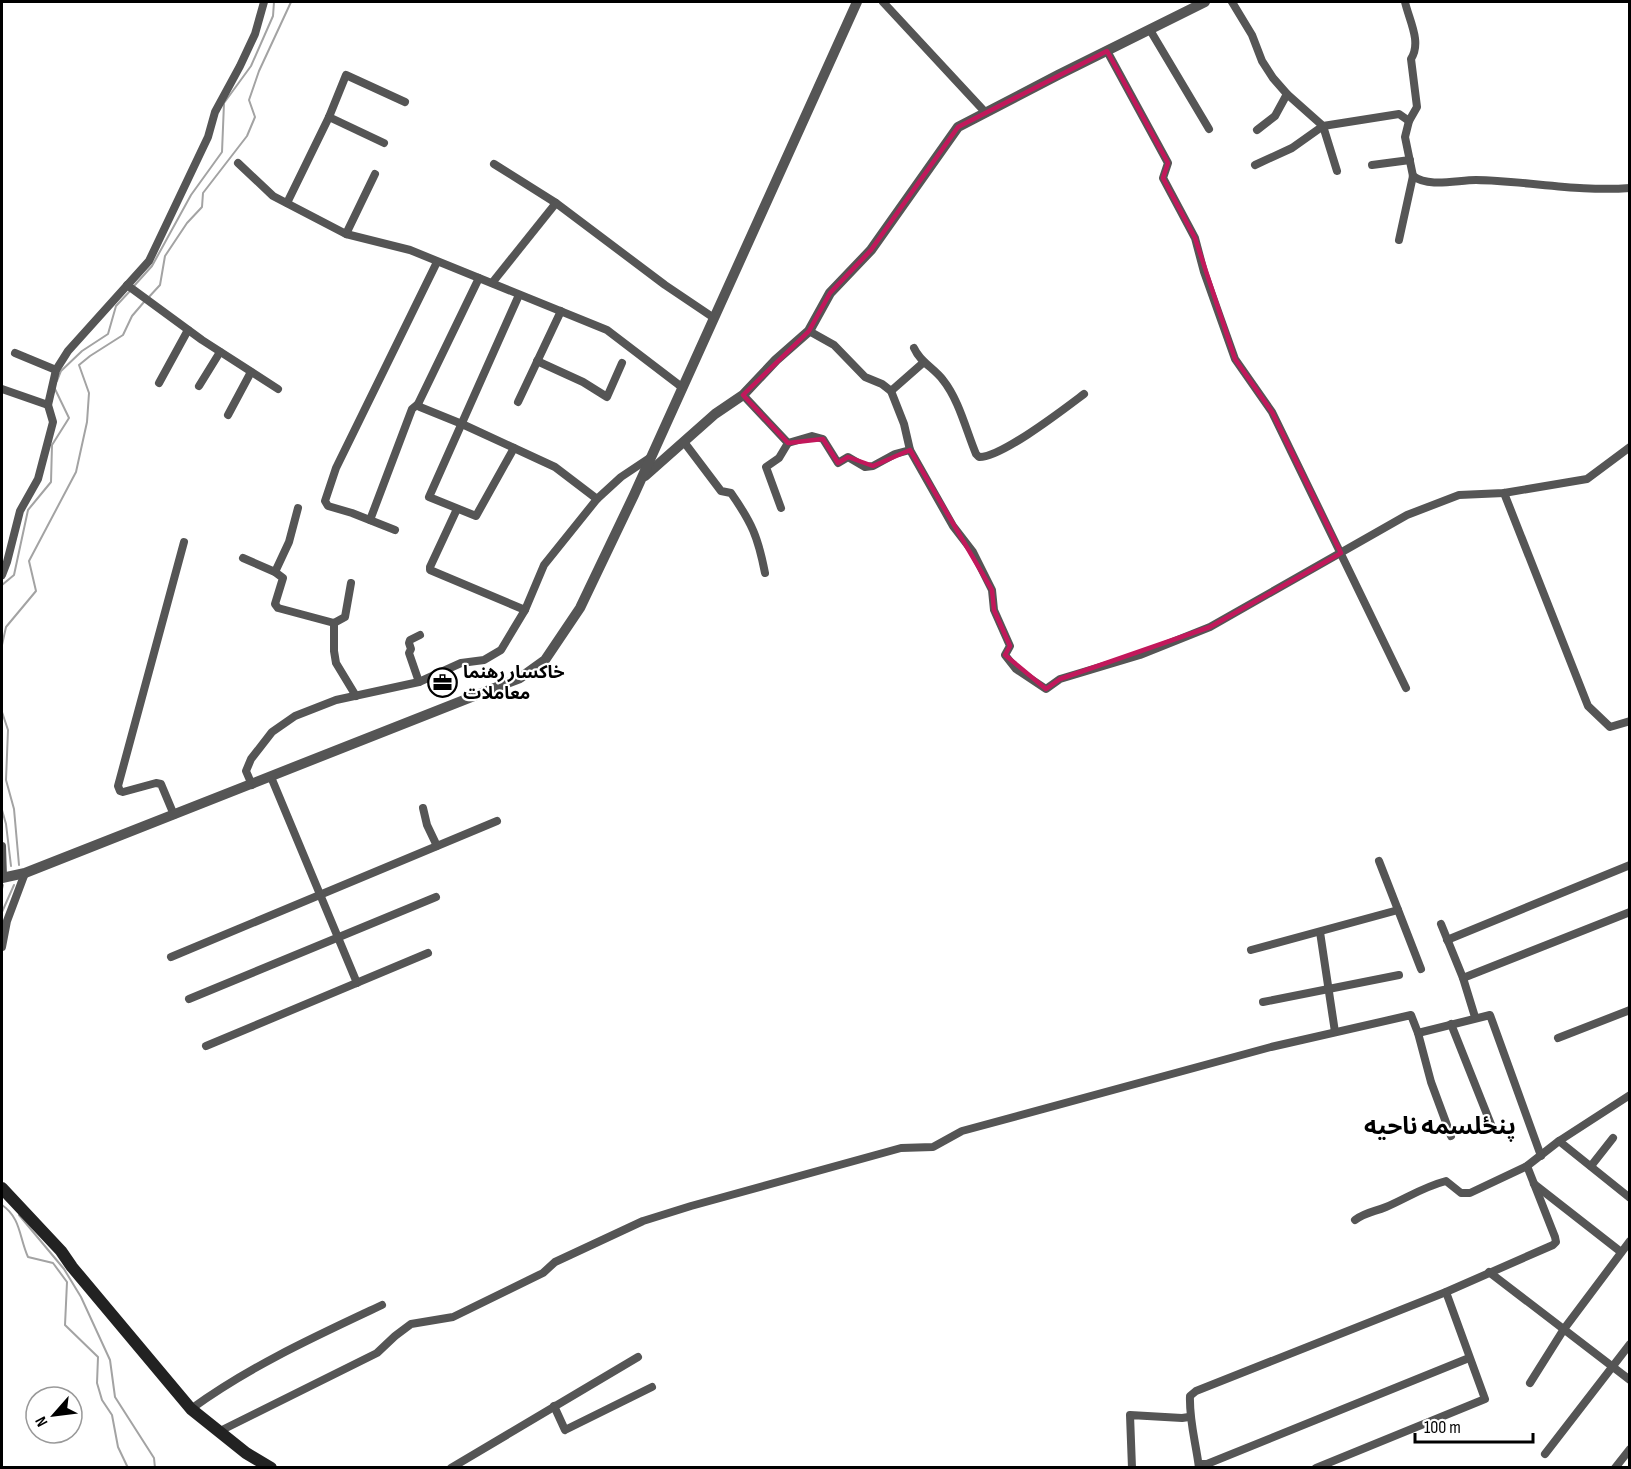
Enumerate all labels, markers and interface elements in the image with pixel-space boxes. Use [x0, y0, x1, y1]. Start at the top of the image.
place label: خاکسار رهنما معاملات [463, 662, 565, 704]
office icon: خاکسار رهنما معاملات [426, 666, 458, 698]
district label: پنځلسمه ناحیه [1364, 1112, 1516, 1142]
north arrow [24, 1385, 84, 1445]
scale bar [1415, 1406, 1534, 1444]
text: N [32, 1413, 52, 1430]
text: 100 m [1424, 1417, 1461, 1438]

